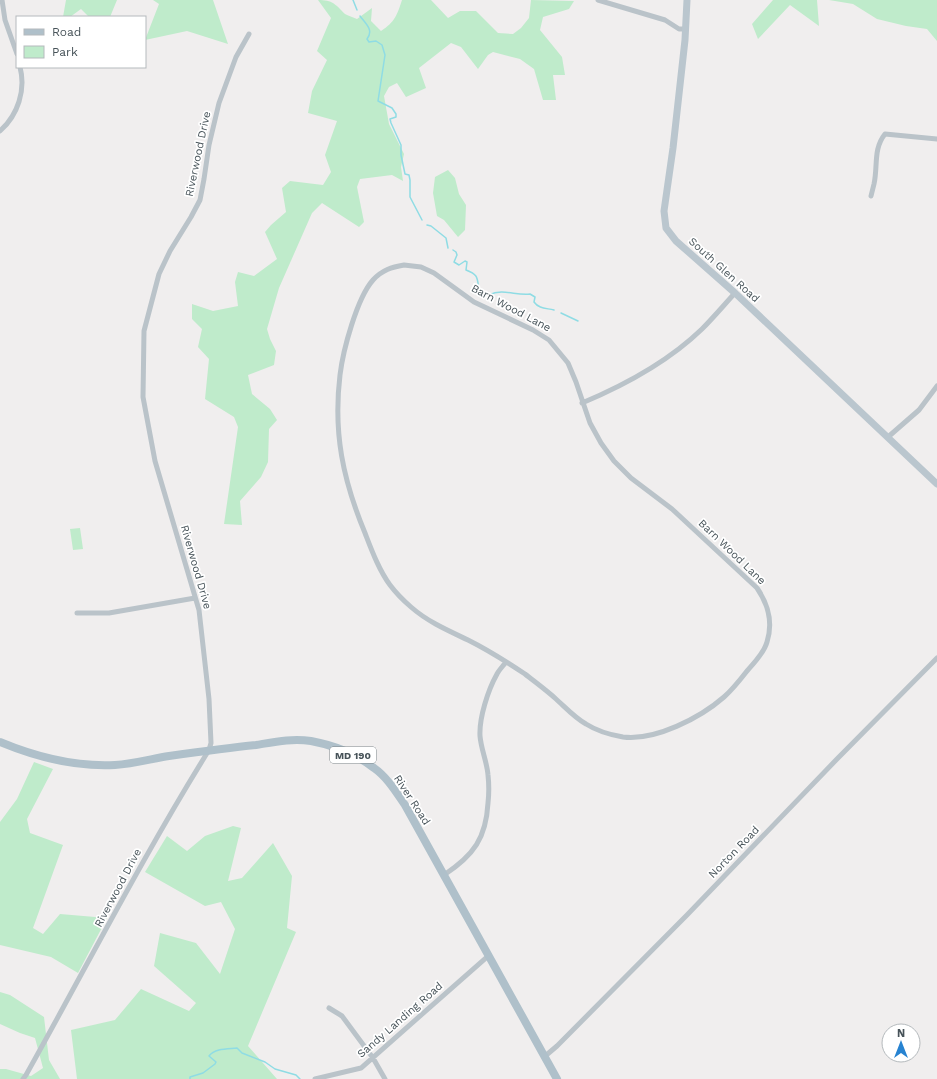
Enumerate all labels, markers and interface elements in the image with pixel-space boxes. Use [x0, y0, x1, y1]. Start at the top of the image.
legend [16, 16, 146, 68]
text: Road [52, 25, 81, 39]
text: Park [52, 45, 78, 59]
street label: Riverwood Drive [183, 110, 213, 198]
street label: South Glen Road [686, 235, 762, 305]
street label: Barn Wood Lane [469, 282, 553, 334]
street label: Barn Wood Lane [696, 517, 768, 587]
street label: Riverwood Drive [178, 523, 214, 611]
road number: MD 190 [330, 747, 376, 763]
street label: River Road [391, 773, 433, 827]
street label: Norton Road [706, 823, 762, 881]
street label: Riverwood Drive [92, 847, 144, 929]
street label: Sandy Landing Road [355, 979, 445, 1061]
north arrow [881, 1023, 921, 1063]
text: N [897, 1027, 905, 1040]

